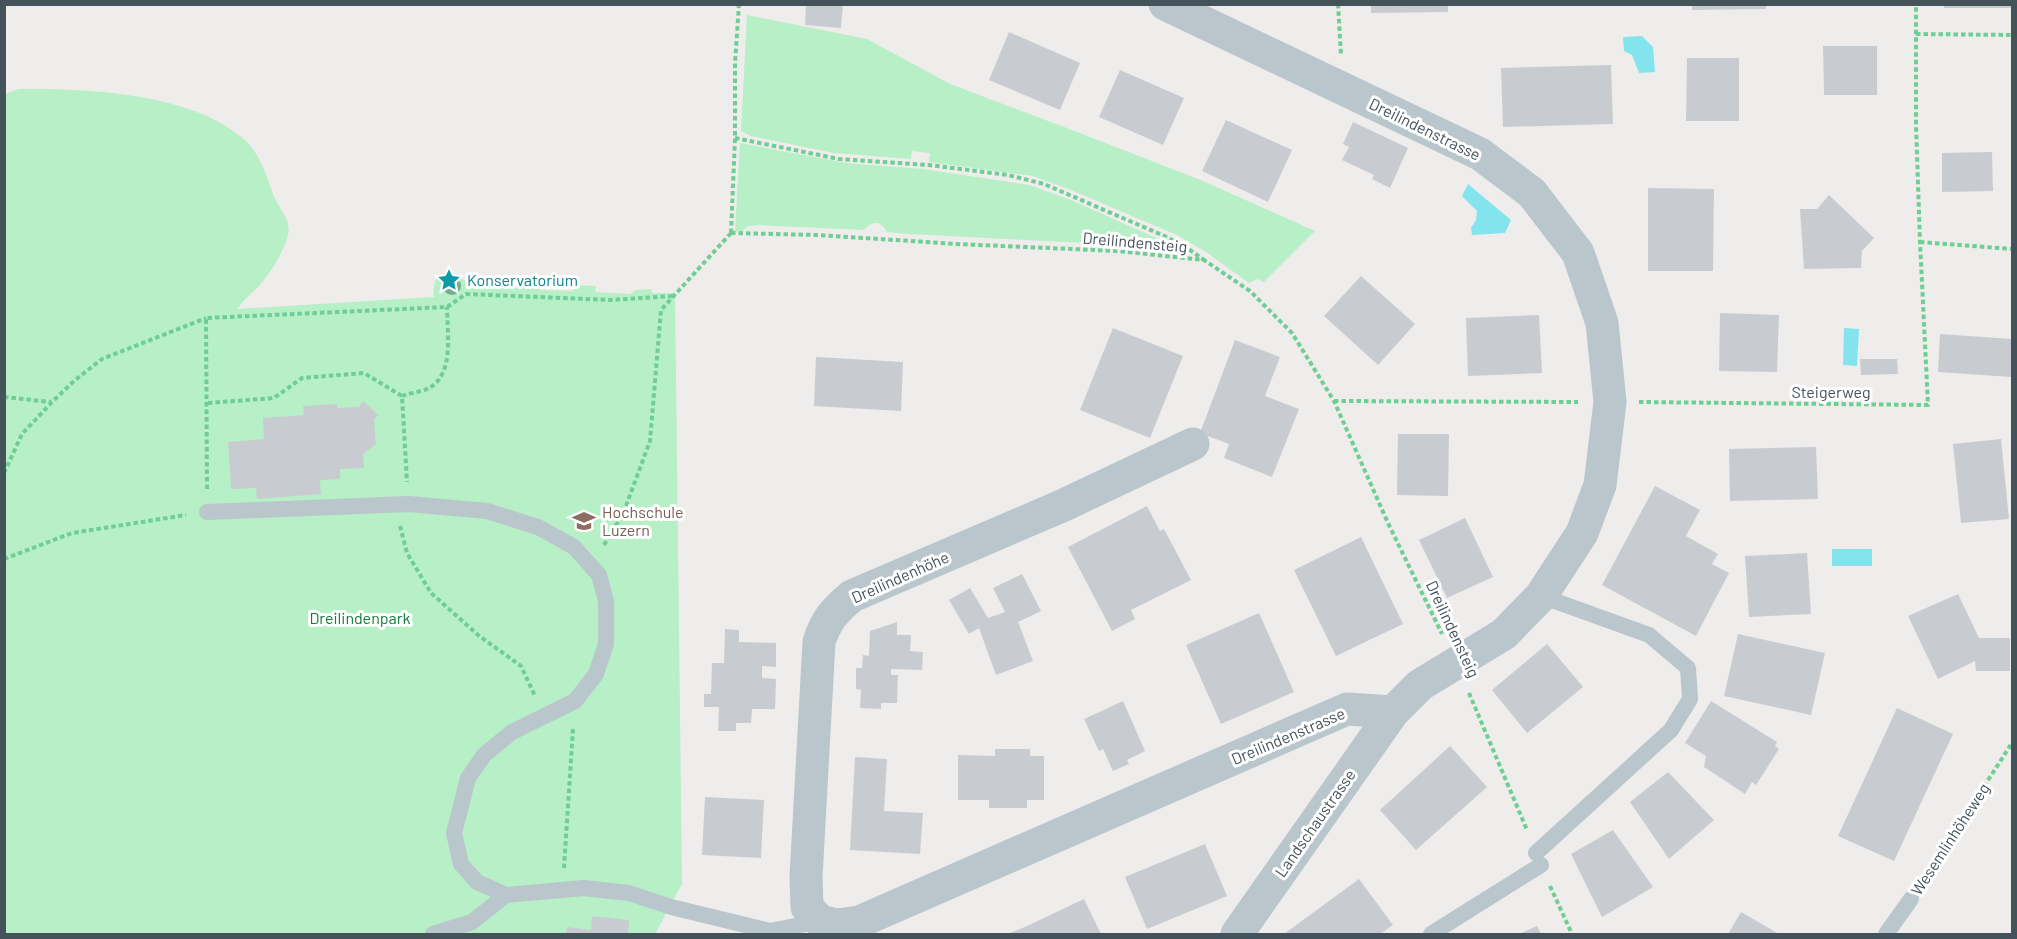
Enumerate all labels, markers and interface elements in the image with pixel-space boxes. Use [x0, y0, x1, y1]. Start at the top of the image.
street label: Dreilindenstrasse [1366, 93, 1484, 164]
street label: Dreilindensteig [1082, 227, 1188, 256]
place icon: Konservatorium [436, 267, 462, 293]
place label: Konservatorium [467, 270, 578, 289]
street label: Steigerweg [1791, 382, 1871, 401]
place label: Hochschule Luzern [602, 502, 684, 539]
school or university icon: Hochschule Luzern [571, 508, 597, 534]
street label: Dreilindenhöhe [848, 547, 951, 606]
street label: Dreilindensteig [1423, 577, 1484, 680]
park label: Dreilindenpark [309, 608, 411, 627]
street label: Dreilindenstrasse [1228, 703, 1347, 768]
street label: Landschaustrasse [1270, 765, 1359, 880]
street label: Wesemlinhöheweg [1906, 779, 1993, 898]

